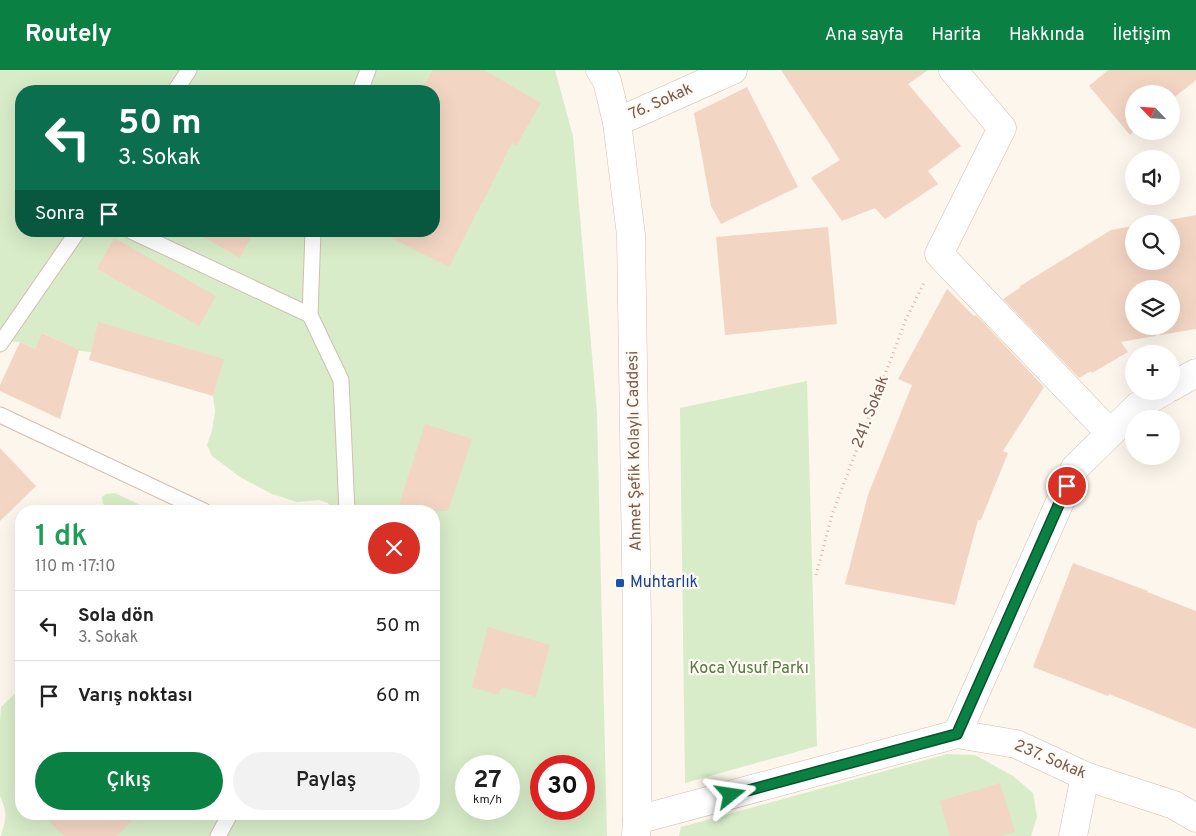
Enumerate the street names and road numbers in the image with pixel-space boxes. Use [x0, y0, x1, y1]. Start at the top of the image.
street label: 76. Sokak [626, 79, 696, 125]
street label: Ahmet Şefik Kolaylı Caddesi [623, 351, 647, 551]
street label: 241. Sokak [848, 373, 894, 451]
street label: 237. Sokak [1011, 736, 1089, 784]

